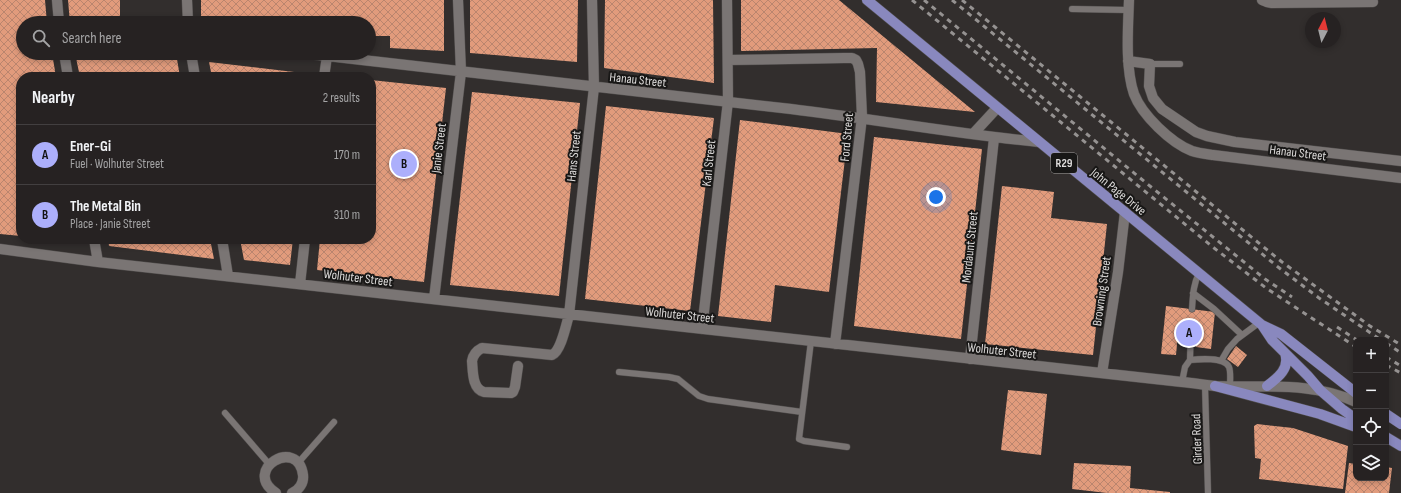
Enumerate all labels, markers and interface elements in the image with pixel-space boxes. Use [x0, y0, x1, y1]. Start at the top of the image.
north arrow [1305, 12, 1341, 48]
search box [16, 16, 376, 60]
icon: search [30, 27, 52, 49]
text: Search here [62, 29, 122, 48]
street label: Hanau Street [609, 69, 667, 91]
text: Nearby [32, 88, 75, 108]
text: 2 results [323, 90, 360, 106]
street label: Ford Street [837, 112, 857, 162]
street label: Janie Street [428, 122, 450, 175]
street label: Hans Street [563, 130, 585, 182]
text: Ener-Gi [70, 137, 111, 156]
street label: Karl Street [699, 139, 719, 187]
street label: Hanau Street [1269, 142, 1327, 164]
text: A [42, 147, 48, 163]
text: 170 m [334, 147, 360, 163]
pin: B [391, 149, 417, 179]
road number: R29 [1051, 153, 1077, 173]
text: Fuel · Wolhuter Street [70, 156, 164, 172]
street label: John Page Drive [1087, 164, 1149, 219]
your location [926, 187, 946, 207]
text: The Metal Bin [70, 197, 141, 216]
text: B [42, 207, 48, 223]
text: 310 m [334, 207, 360, 223]
street label: Mordaunt Street [958, 211, 982, 284]
text: Place · Janie Street [70, 216, 150, 232]
street label: Browning Street [1089, 255, 1115, 327]
street label: Wolhuter Street [322, 266, 393, 290]
street label: Wolhuter Street [645, 303, 715, 327]
pin: A [1176, 318, 1202, 348]
map controls [1353, 337, 1389, 481]
button: + [1353, 337, 1389, 373]
street label: Wolhuter Street [967, 339, 1037, 363]
button: − [1353, 373, 1389, 409]
button: locate [1353, 409, 1389, 445]
street label: Girder Road [1188, 413, 1206, 465]
button: layers [1353, 445, 1389, 481]

